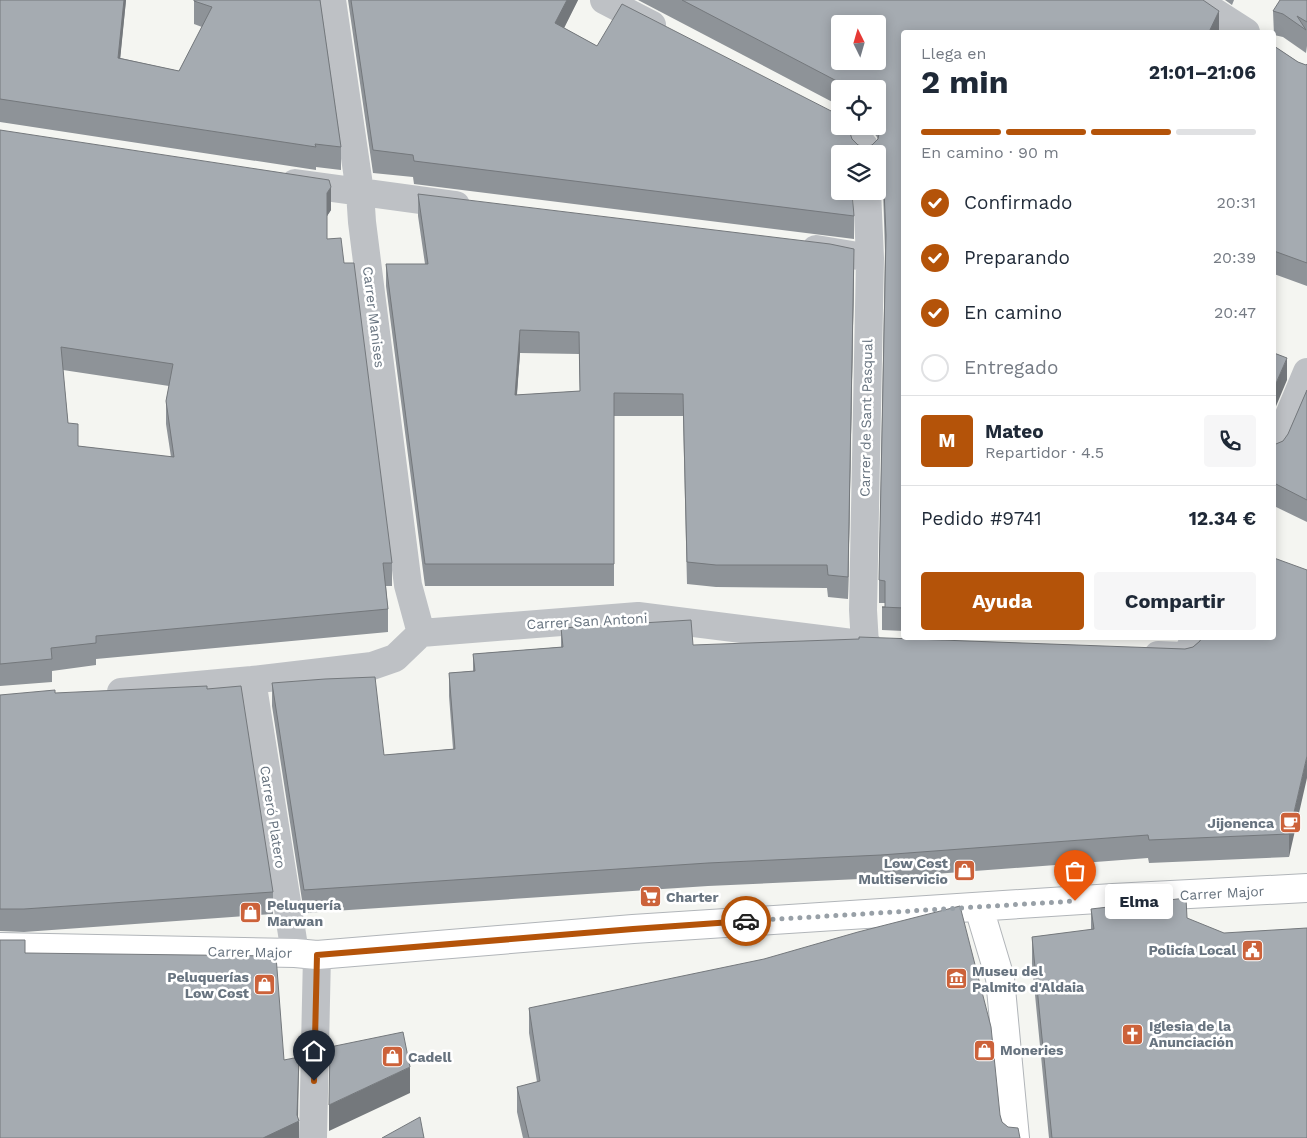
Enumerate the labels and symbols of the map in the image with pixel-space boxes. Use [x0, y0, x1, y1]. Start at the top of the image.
north arrow [831, 15, 886, 70]
street label: Carrer Manises [360, 265, 388, 369]
street label: Carrer de Sant Pasqual [857, 338, 875, 497]
street label: Carrer San Antoni [526, 610, 648, 632]
street label: Carreró Platero [257, 764, 289, 870]
cafe icon: Jijonenca [1278, 811, 1302, 835]
place label: Jijonenca [1207, 815, 1275, 831]
pin [1054, 850, 1096, 901]
place label: Low Cost Multiservicio [858, 855, 948, 887]
shop icon: Low Cost Multiservicio [952, 859, 976, 883]
street label: Carrer Major [1179, 883, 1265, 903]
callout: Elma [1105, 884, 1172, 918]
supermarket icon: Charter [638, 885, 662, 909]
place label: Charter [666, 889, 718, 905]
courier [721, 896, 771, 946]
place label: Peluquería Marwan [267, 897, 342, 929]
shop icon: Peluquería Marwan [239, 901, 263, 925]
public building icon: Policía Local [1240, 938, 1264, 962]
place label: Policía Local [1148, 942, 1236, 958]
street label: Carrer Major [208, 943, 293, 961]
place label: Museu del Palmito d'Aldaia [972, 963, 1085, 995]
museum icon: Museu del Palmito d'Aldaia [944, 967, 968, 991]
place label: Peluquerías Low Cost [167, 969, 250, 1001]
shop icon: Peluquerías Low Cost [253, 973, 277, 997]
place label: Iglesia de la Anunciación [1149, 1018, 1234, 1050]
church icon: Iglesia de la Anunciación [1121, 1022, 1145, 1046]
pin [293, 1030, 335, 1081]
shop icon: Moneries [972, 1038, 996, 1062]
place label: Moneries [1000, 1042, 1064, 1058]
shop icon: Cadell [380, 1045, 404, 1069]
place label: Cadell [408, 1049, 452, 1065]

